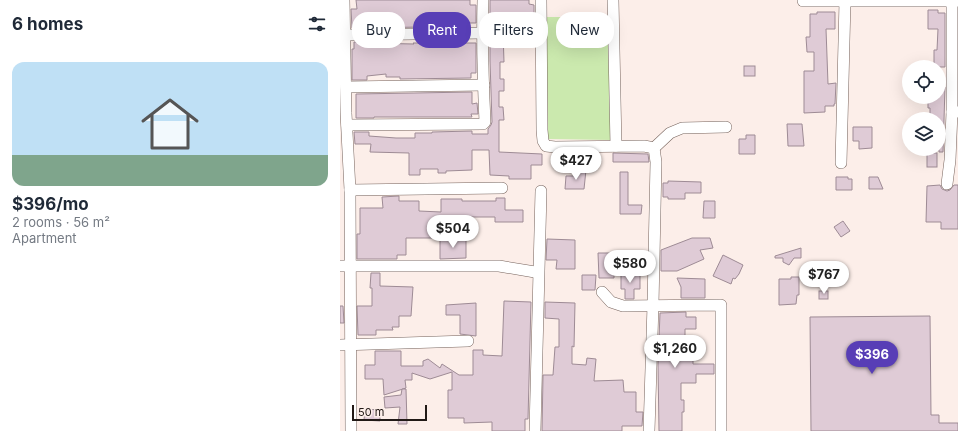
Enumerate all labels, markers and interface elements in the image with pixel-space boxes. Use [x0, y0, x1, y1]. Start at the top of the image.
chip: Buy [352, 12, 405, 48]
chip: Rent [413, 12, 471, 48]
chip: Filters [479, 12, 548, 48]
chip: New [556, 12, 614, 48]
icon: filters [306, 13, 328, 35]
text: 6 homes [12, 14, 83, 34]
map controls [902, 60, 946, 156]
button: locate [902, 60, 946, 104]
icon: home [134, 88, 206, 160]
button: layers [902, 112, 946, 156]
pin: $427 [552, 147, 600, 181]
text: $427 [559, 152, 593, 168]
text: $396/mo [12, 194, 89, 214]
text: 2 rooms · 56 m² [12, 214, 110, 230]
pin: $504 [429, 215, 477, 249]
text: $504 [436, 220, 470, 236]
text: Apartment [12, 230, 77, 246]
pin: $580 [606, 250, 654, 284]
text: $580 [613, 255, 647, 271]
pin: $767 [800, 261, 848, 295]
text: $767 [808, 266, 840, 282]
pin: $1,260 [642, 335, 708, 369]
text: $1,260 [653, 340, 697, 356]
pin: $396 [848, 341, 896, 375]
text: $396 [855, 346, 889, 362]
scale bar [352, 403, 427, 422]
text: 50 m [358, 405, 384, 419]

